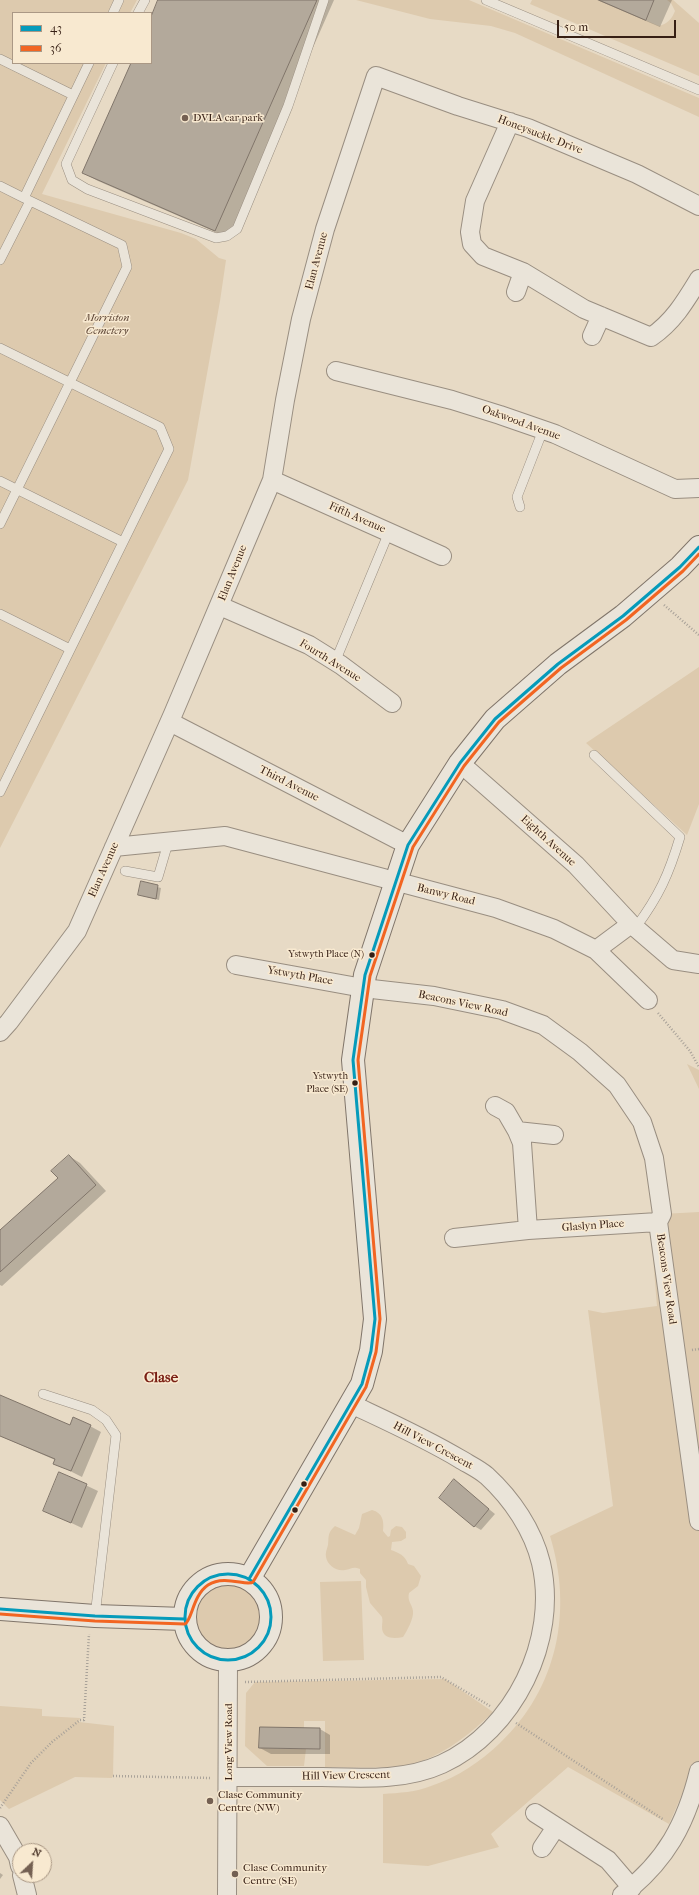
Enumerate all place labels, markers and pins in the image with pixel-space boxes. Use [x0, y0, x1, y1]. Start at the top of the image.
place label: DVLA car park [193, 111, 263, 125]
marker: DVLA car park [180, 113, 190, 123]
place label: Ystwyth Place (N) [288, 949, 364, 961]
marker: Ystwyth Place (N) [367, 950, 377, 960]
place label: Ystwyth Place (SE) [306, 1071, 348, 1094]
marker: Ystwyth Place (SE) [350, 1078, 360, 1088]
unlabelled marker [299, 1479, 309, 1489]
unlabelled marker [290, 1505, 300, 1515]
place label: Clase Community Centre (NW) [218, 1788, 302, 1814]
marker: Clase Community Centre (NW) [205, 1796, 215, 1806]
place label: Clase Community Centre (SE) [243, 1861, 327, 1887]
marker: Clase Community Centre (SE) [230, 1869, 240, 1879]

